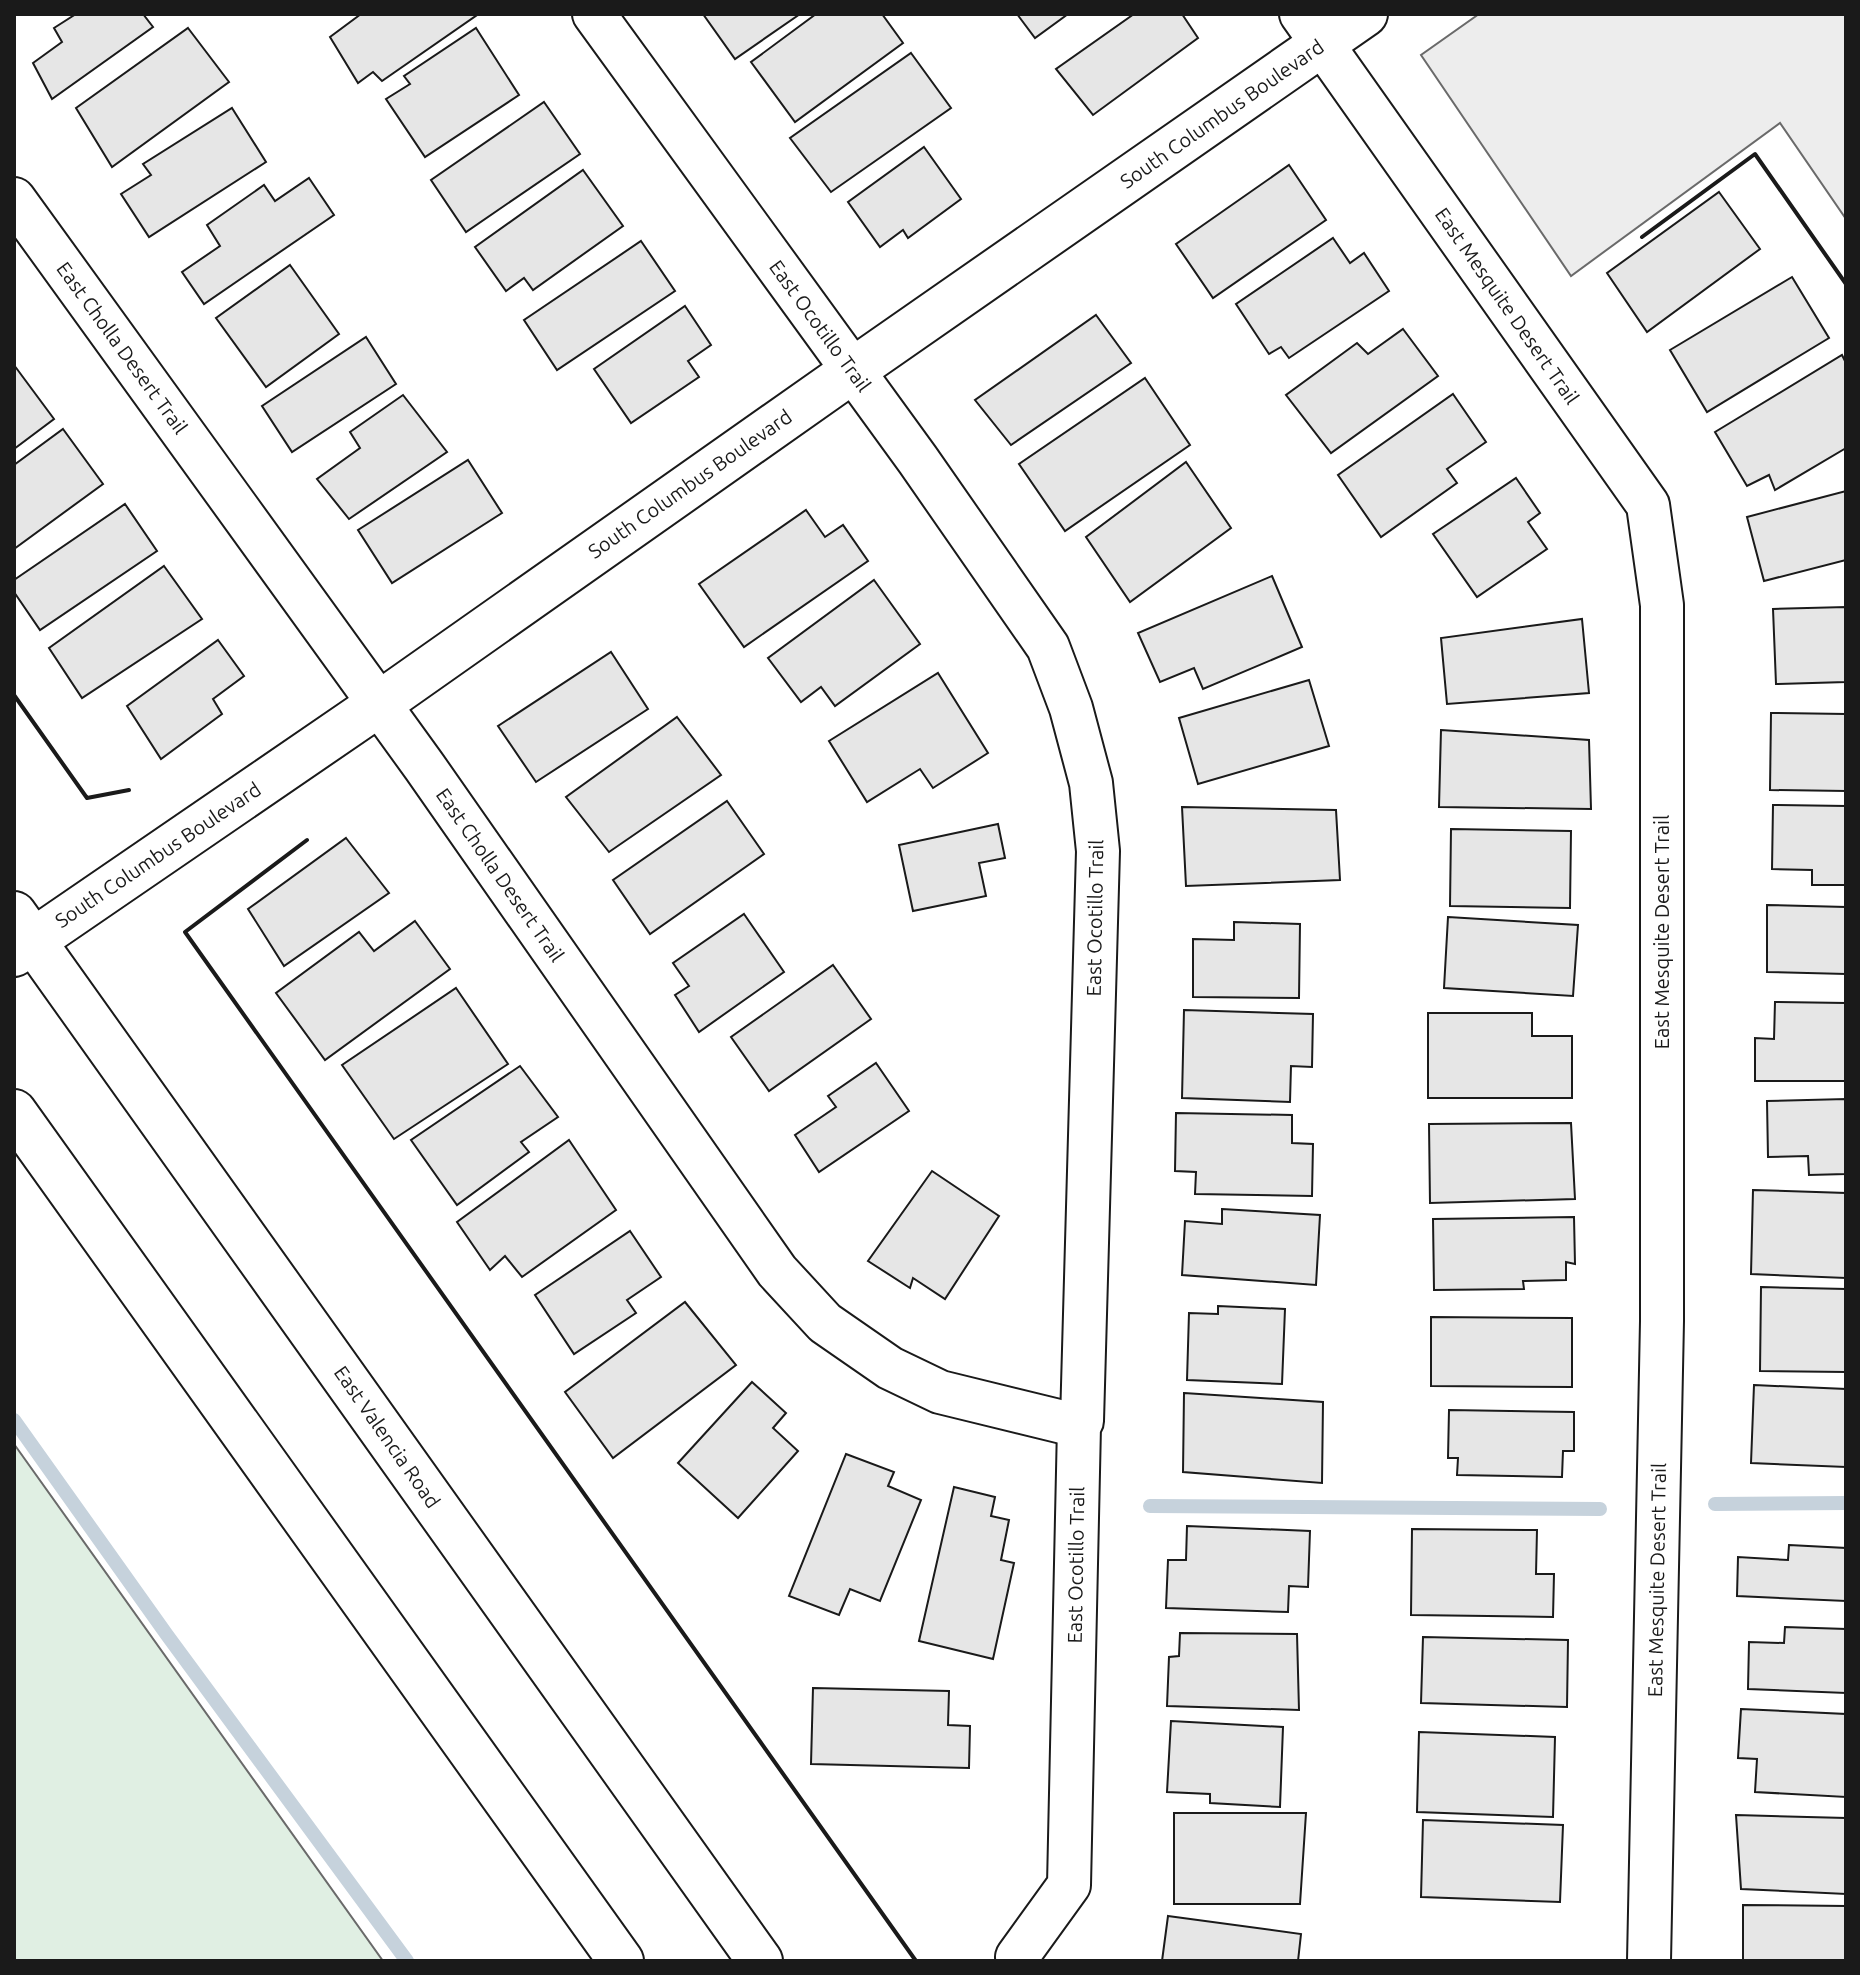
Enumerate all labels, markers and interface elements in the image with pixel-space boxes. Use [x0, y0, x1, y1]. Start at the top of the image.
street label: South Columbus Boulevard [1116, 34, 1328, 193]
street label: East Mesquite Desert Trail [1431, 203, 1584, 408]
street label: East Ocotillo Trail [765, 255, 876, 396]
street label: East Cholla Desert Trail [52, 257, 192, 438]
street label: South Columbus Boulevard [584, 404, 796, 563]
street label: South Columbus Boulevard [51, 777, 265, 932]
street label: East Cholla Desert Trail [432, 783, 569, 966]
street label: East Mesquite Desert Trail [1650, 815, 1673, 1049]
street label: East Ocotillo Trail [1082, 839, 1107, 997]
street label: East Valencia Road [330, 1361, 445, 1512]
street label: East Mesquite Desert Trail [1643, 1463, 1670, 1697]
street label: East Ocotillo Trail [1063, 1486, 1088, 1644]

